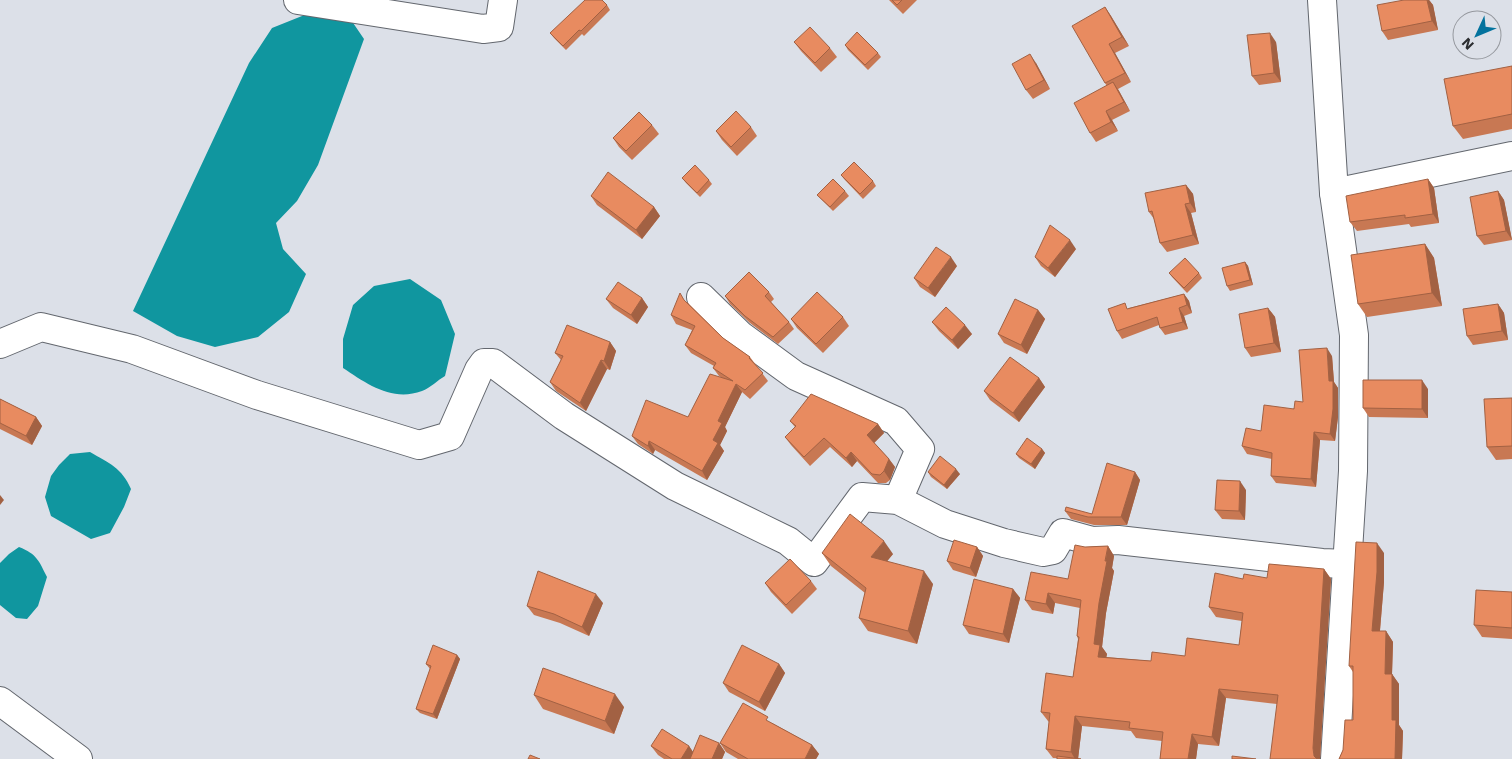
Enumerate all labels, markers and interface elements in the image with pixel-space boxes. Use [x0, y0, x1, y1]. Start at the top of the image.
north arrow [1452, 10, 1502, 60]
text: N [1458, 35, 1477, 53]

